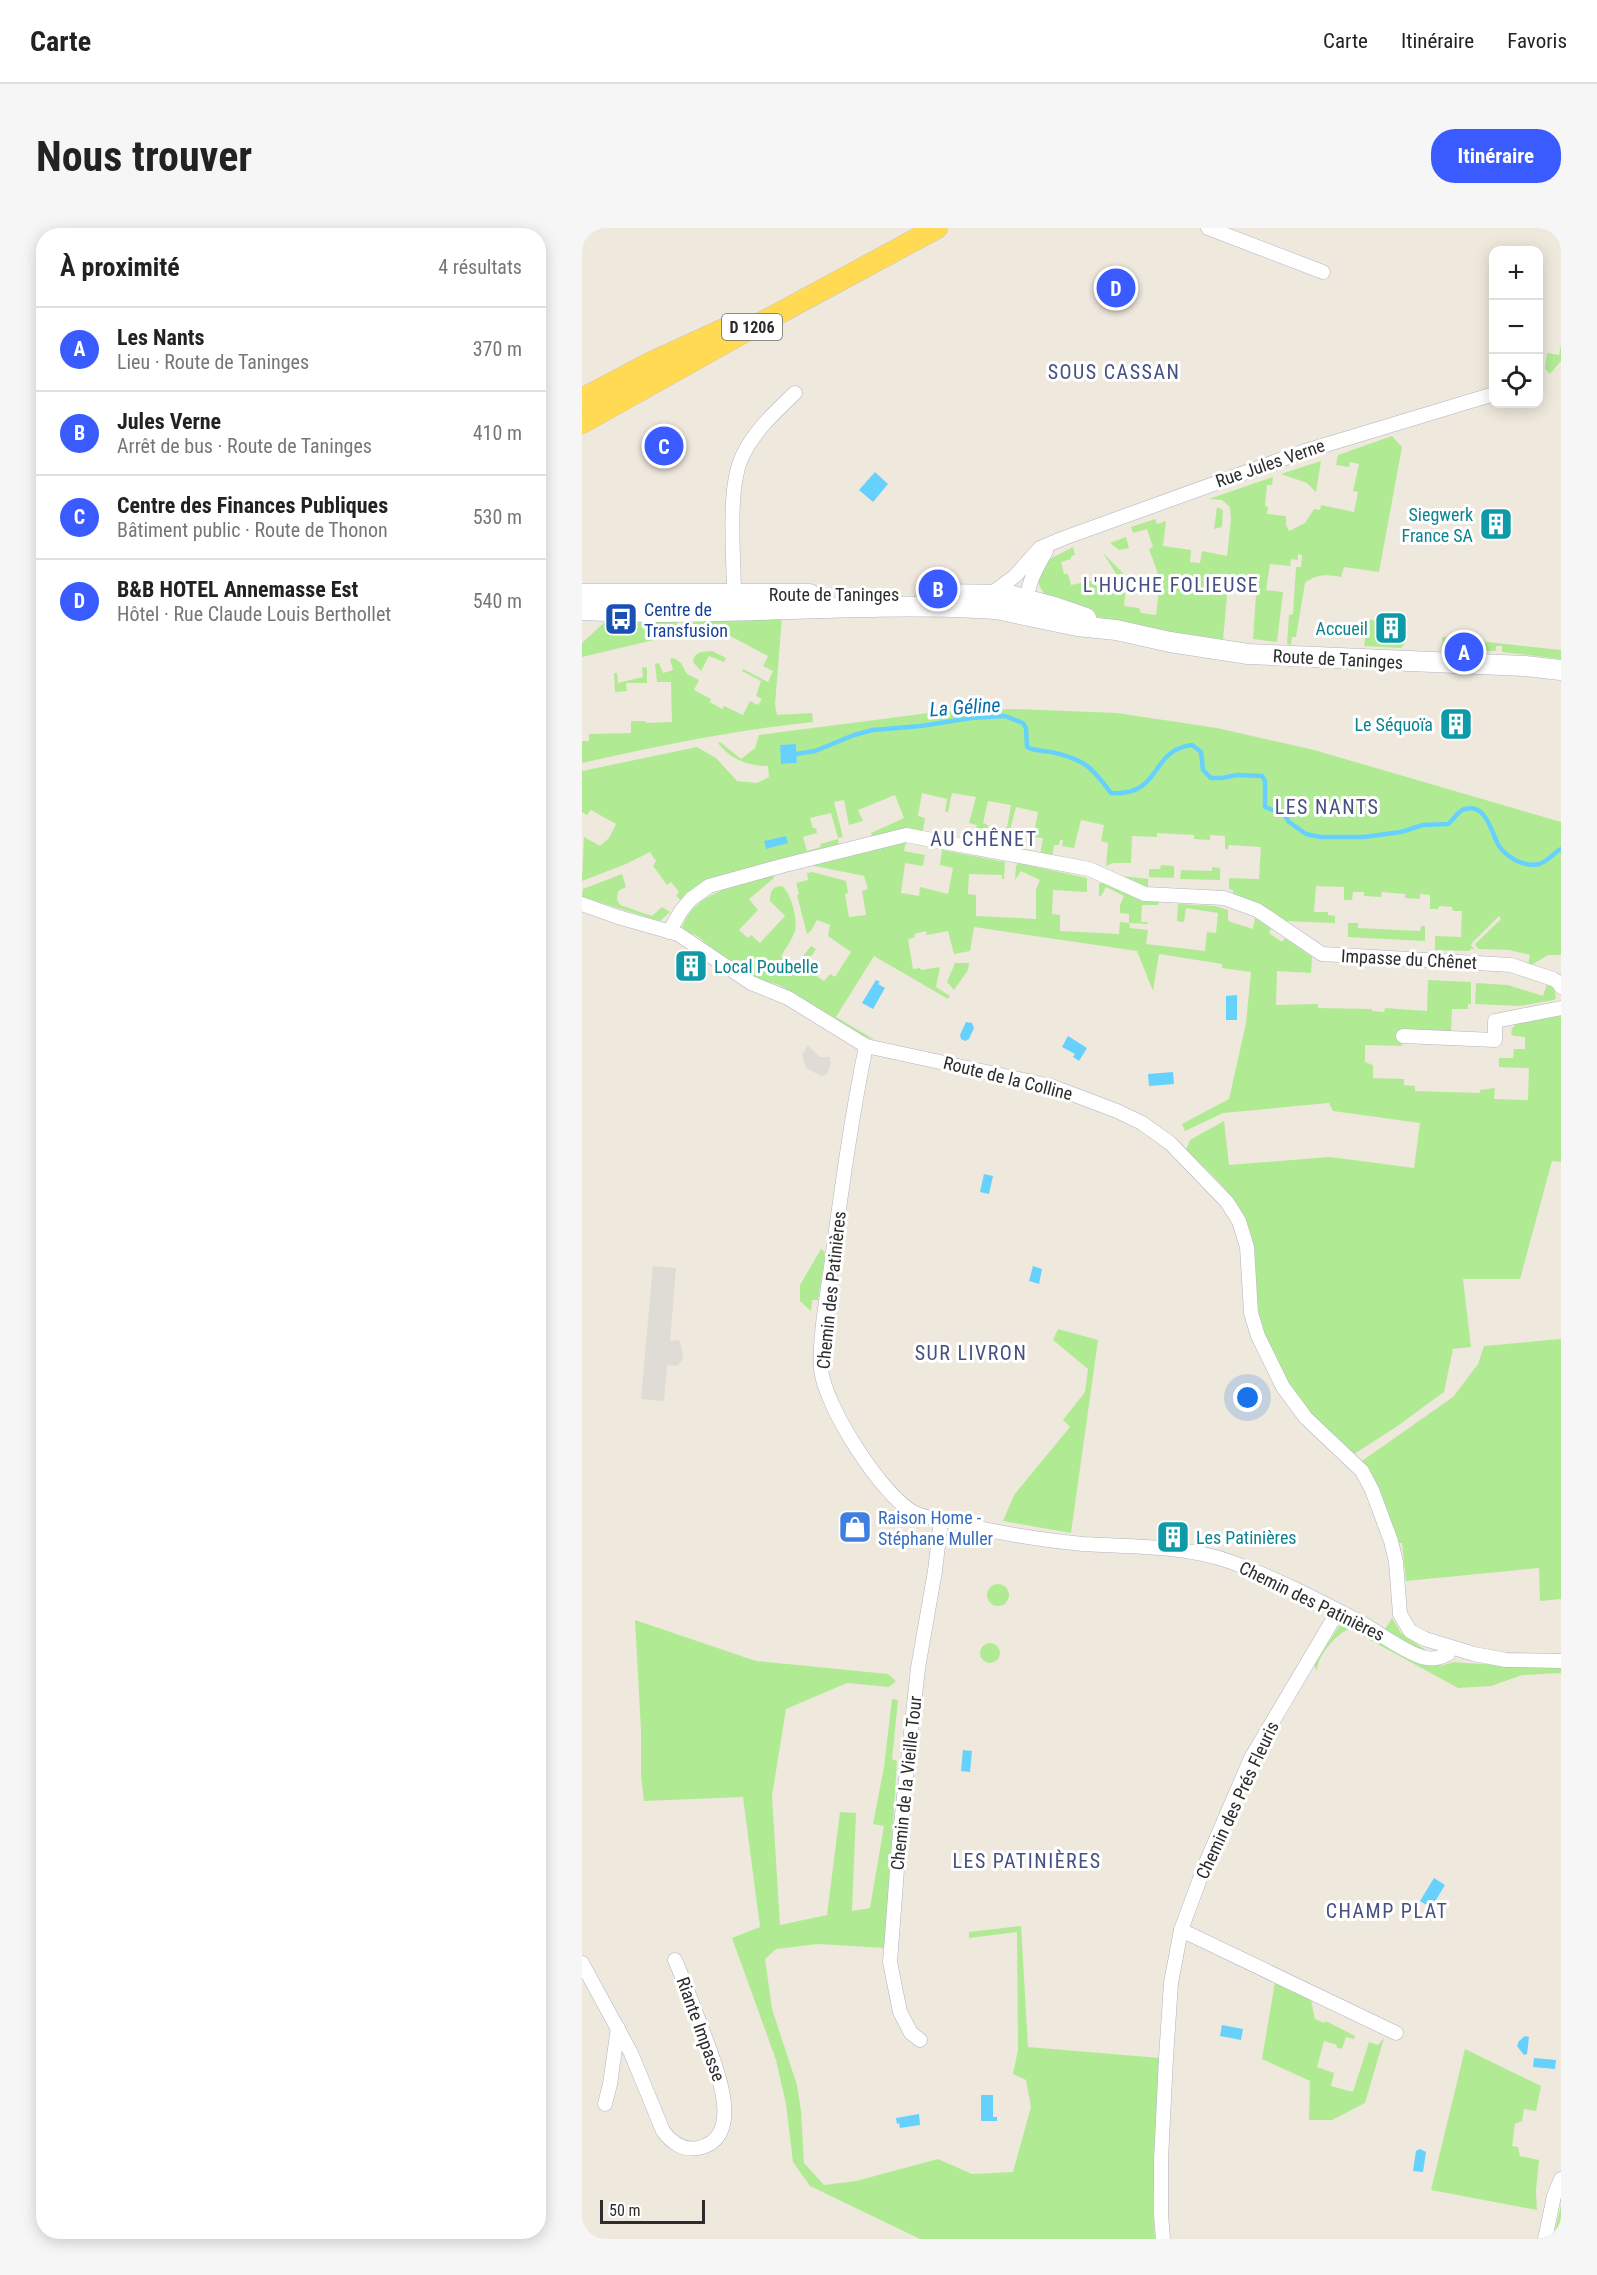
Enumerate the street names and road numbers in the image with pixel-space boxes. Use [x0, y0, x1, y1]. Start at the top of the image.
road number: D 1206 [722, 314, 782, 340]
street label: Rue Jules Verne [1213, 435, 1327, 491]
street label: Route de Taninges [769, 584, 899, 605]
street label: Route de Taninges [1272, 645, 1404, 673]
street label: Impasse du Chênet [1340, 945, 1478, 973]
street label: Route de la Colline [941, 1052, 1075, 1104]
street label: Chemin des Patinières [812, 1210, 850, 1370]
street label: Chemin des Patinières [1236, 1557, 1388, 1645]
street label: Chemin de la Vieille Tour [886, 1694, 926, 1871]
street label: Chemin des Prés Fleuris [1191, 1718, 1283, 1882]
street label: Riante Impasse [672, 1974, 730, 2084]

